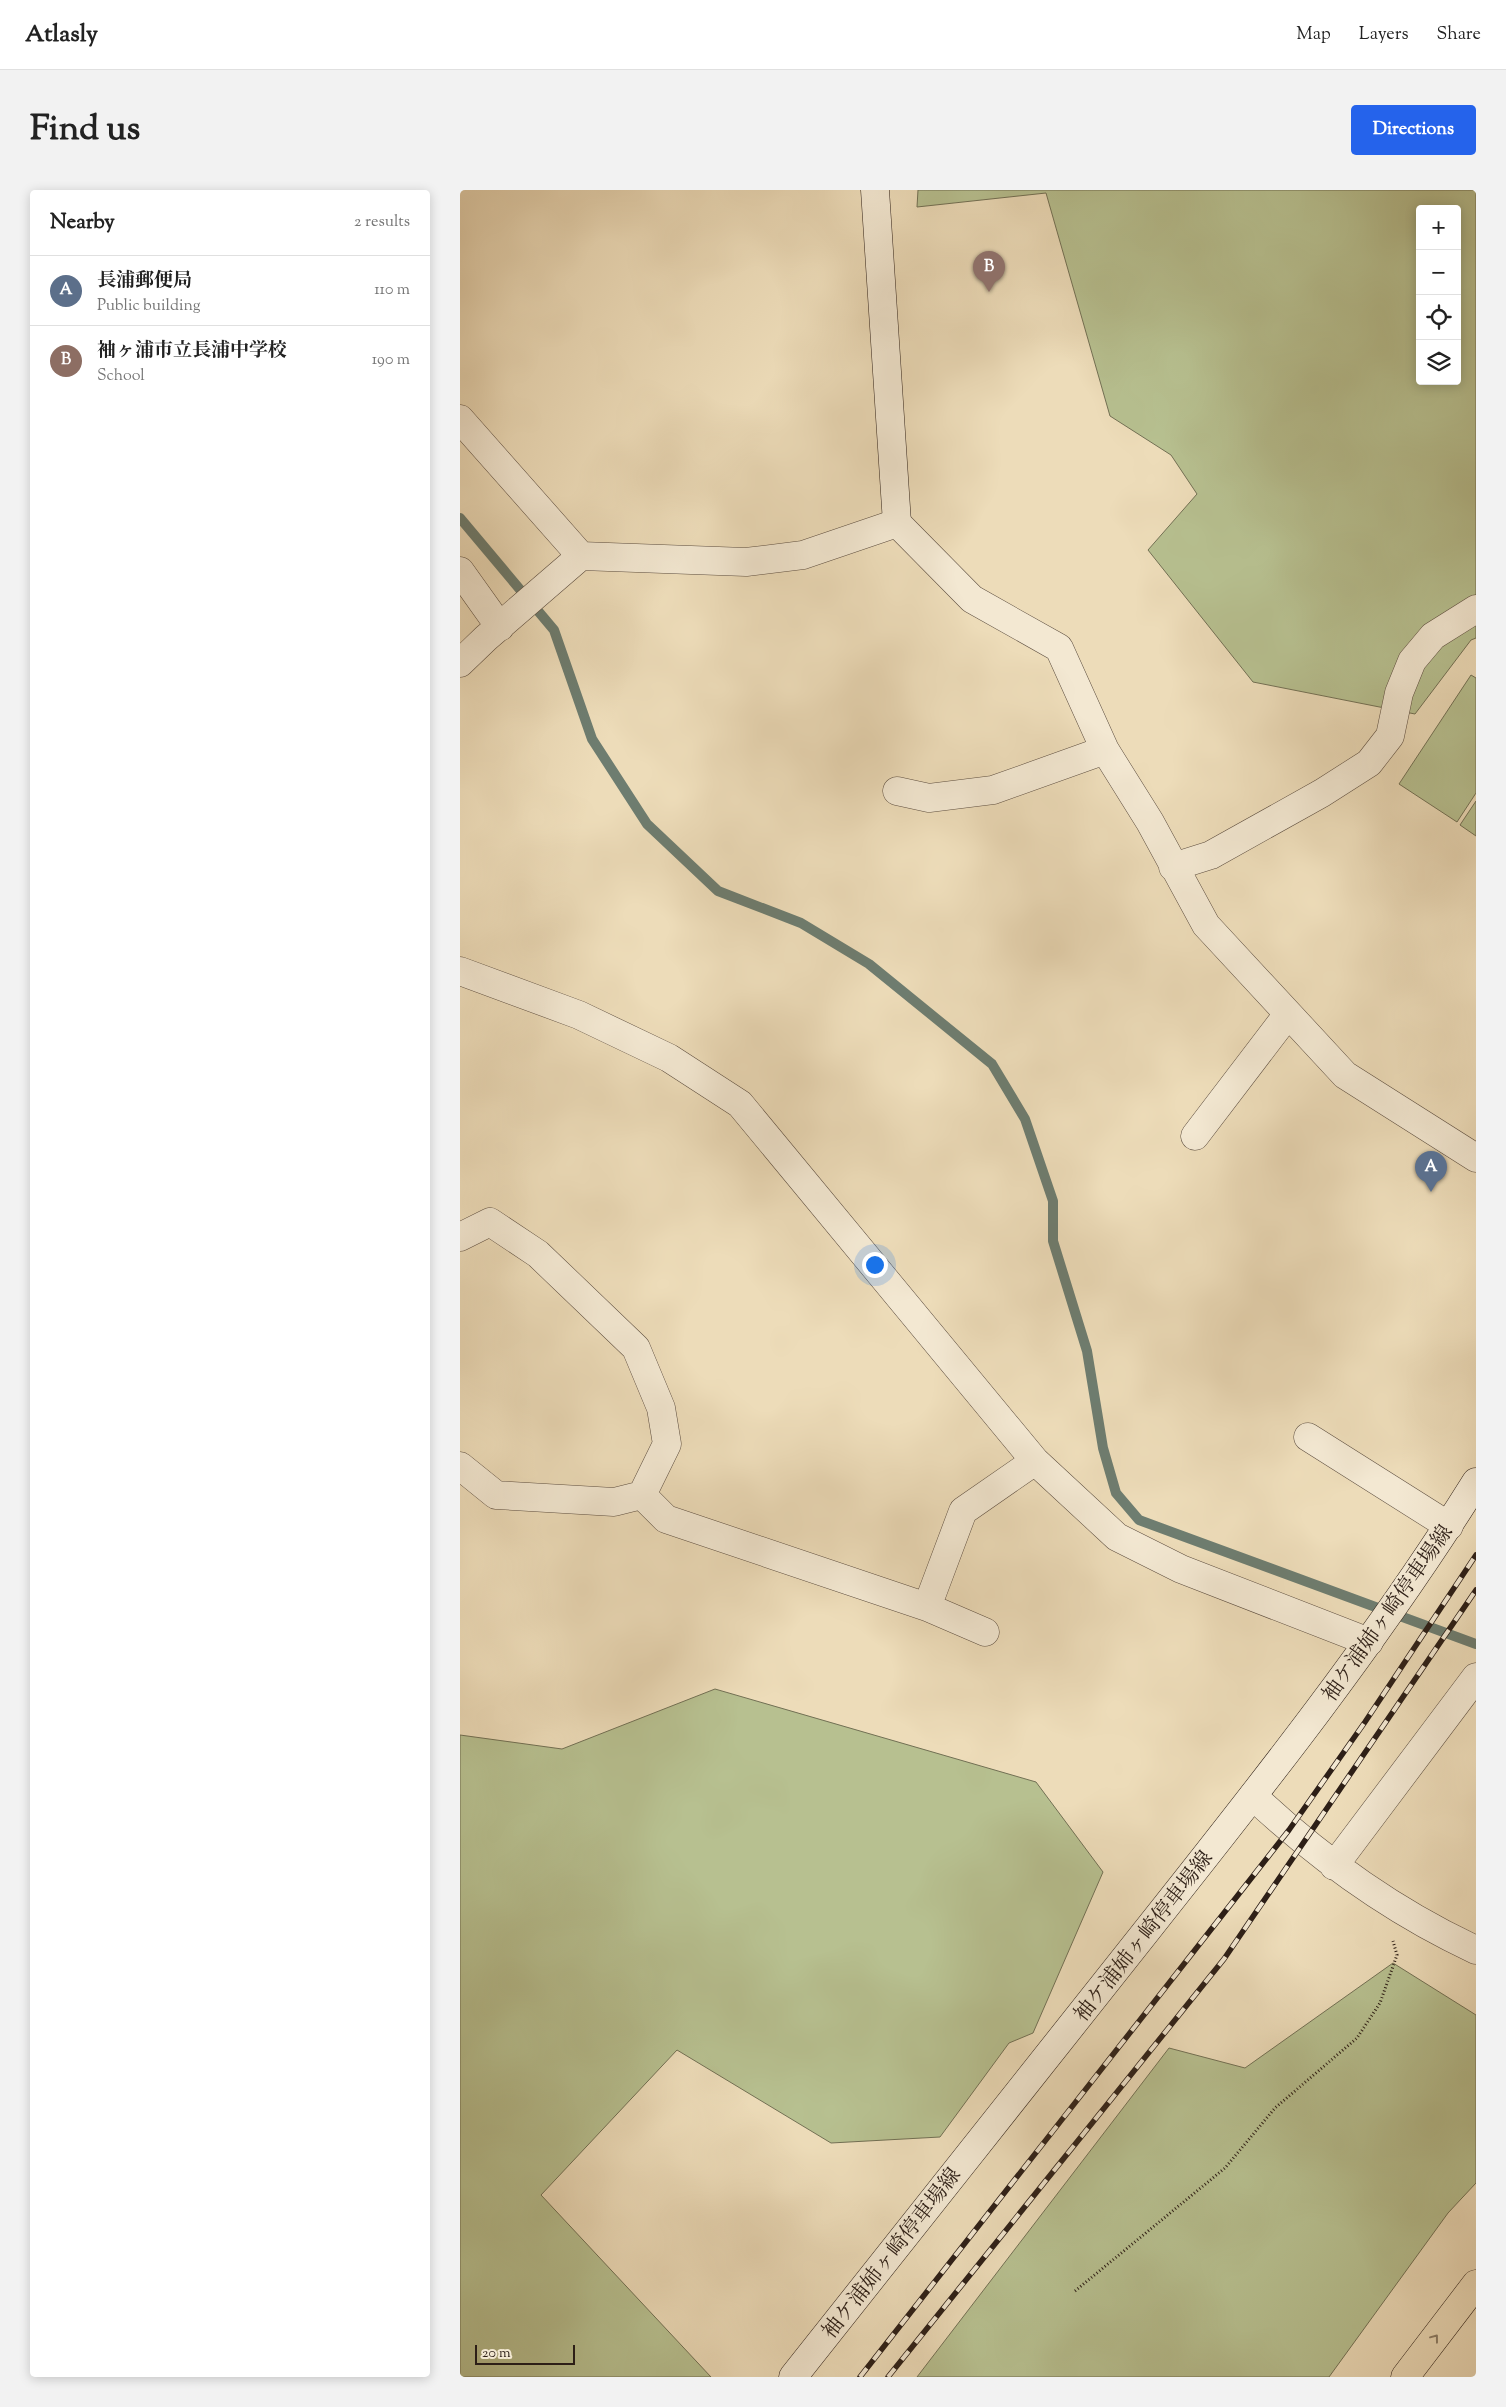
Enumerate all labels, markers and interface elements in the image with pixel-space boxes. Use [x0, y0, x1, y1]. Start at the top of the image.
text: Atlasly [25, 18, 98, 52]
text: Map [1296, 22, 1331, 48]
text: Layers [1359, 22, 1409, 48]
text: Share [1437, 22, 1481, 48]
text: Find us [30, 105, 140, 156]
button: Directions [1351, 105, 1476, 155]
map controls [1416, 205, 1461, 385]
button: + [1416, 205, 1461, 250]
text: Nearby [50, 208, 115, 238]
text: 2 results [354, 211, 410, 234]
button: − [1416, 250, 1461, 295]
pin: B [973, 251, 1005, 292]
text: 長浦郵便局 [97, 268, 192, 295]
text: A [60, 279, 73, 302]
text: 110 m [374, 279, 410, 302]
text: Public building [97, 295, 201, 318]
button: locate [1416, 295, 1461, 340]
text: 袖ヶ浦市立長浦中学校 [97, 338, 287, 365]
button: layers [1416, 340, 1461, 385]
text: B [61, 349, 71, 372]
text: 190 m [372, 349, 410, 372]
text: School [97, 365, 145, 388]
pin: A [1415, 1151, 1447, 1192]
your location [862, 1252, 888, 1278]
street label: 袖ケ浦姉ヶ崎停車場線 [1316, 1520, 1461, 1709]
street label: 袖ケ浦姉ヶ崎停車場線 [1068, 1845, 1221, 2029]
street label: 袖ケ浦姉ヶ崎停車場線 [816, 2162, 969, 2346]
one-way arrow [1429, 2334, 1438, 2344]
scale bar [475, 2342, 575, 2365]
text: 20 m [482, 2344, 511, 2364]

